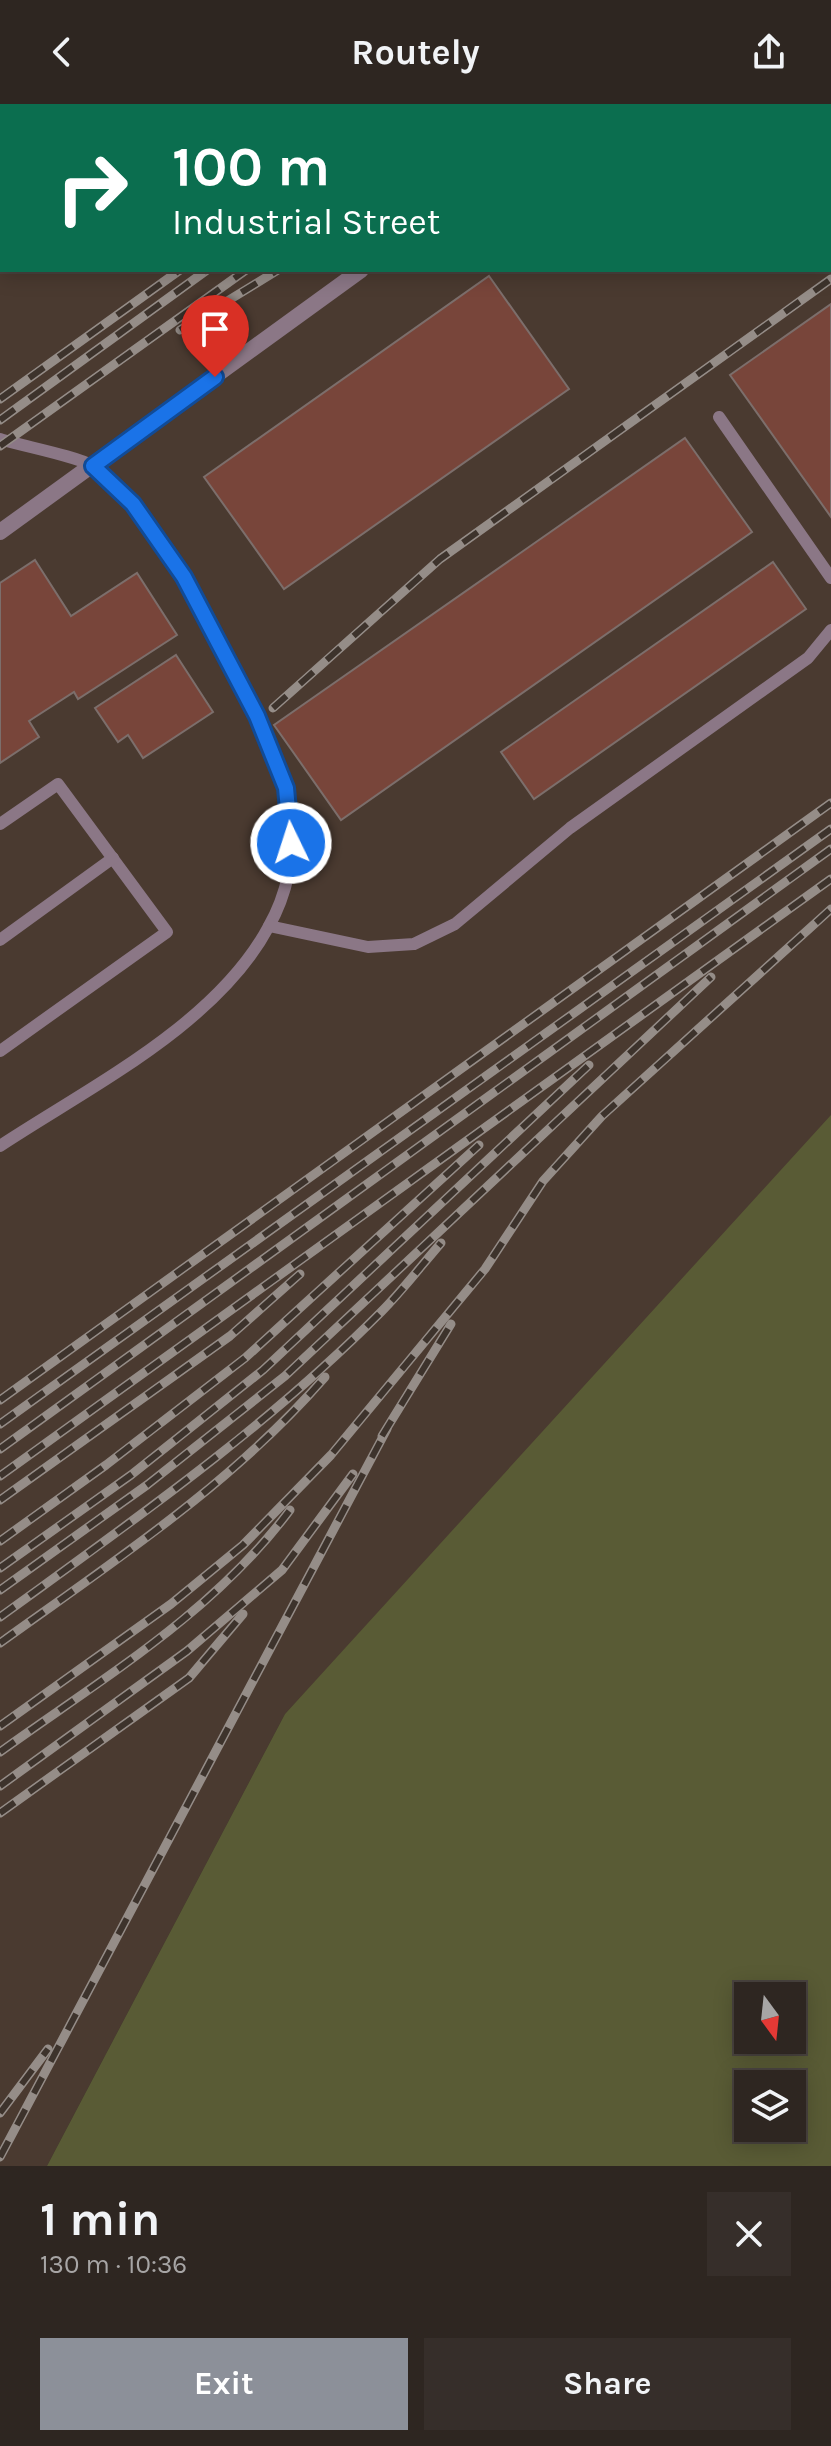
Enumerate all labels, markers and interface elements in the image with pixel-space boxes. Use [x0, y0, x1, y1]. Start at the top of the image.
icon: back [40, 30, 84, 74]
icon: share [747, 30, 791, 74]
text: Routely [351, 31, 480, 73]
text: 100 m [172, 134, 330, 199]
icon: right [40, 136, 144, 240]
text: Industrial Street [172, 201, 440, 243]
pin [181, 295, 249, 377]
icon: arrive [193, 307, 237, 351]
position arrow [249, 801, 333, 885]
north arrow [734, 1982, 806, 2054]
map controls [734, 1982, 806, 2142]
button: layers [734, 2070, 806, 2142]
text: 1 min [40, 2191, 160, 2247]
button: close [707, 2192, 791, 2276]
text: 130 m · 10:36 [40, 2249, 187, 2280]
button: Exit [40, 2338, 408, 2430]
button: Share [424, 2338, 791, 2430]

